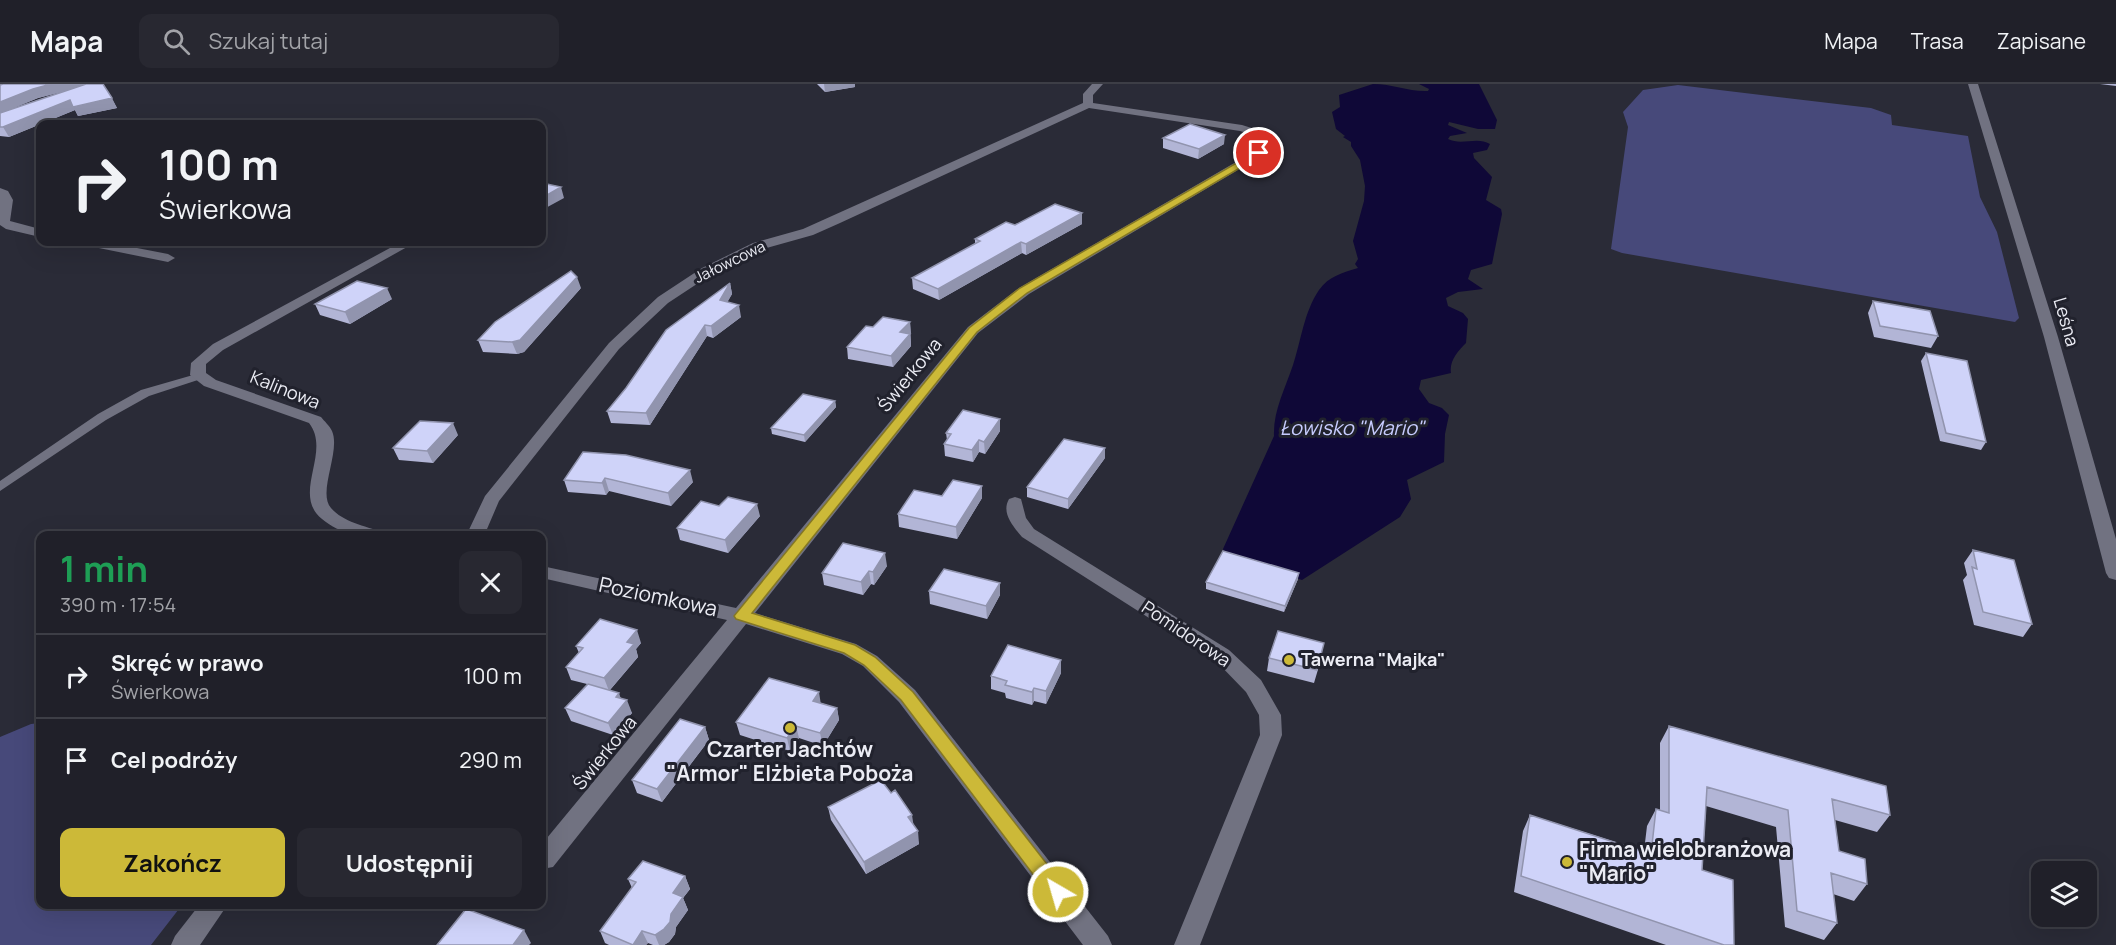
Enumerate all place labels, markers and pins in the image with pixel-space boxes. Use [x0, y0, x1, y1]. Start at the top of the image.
pin [1233, 127, 1284, 178]
place label: Tawerna "Majka" [1301, 647, 1445, 671]
marker: Tawerna "Majka" [1282, 653, 1296, 667]
marker: Czarter Jachtów "Armor" Elżbieta Poboża [783, 721, 797, 735]
place label: Czarter Jachtów "Armor" Elżbieta Poboża [667, 735, 913, 787]
place label: Firma wielobranżowa "Mario" [1579, 835, 1791, 887]
marker: Firma wielobranżowa "Mario" [1560, 855, 1574, 869]

